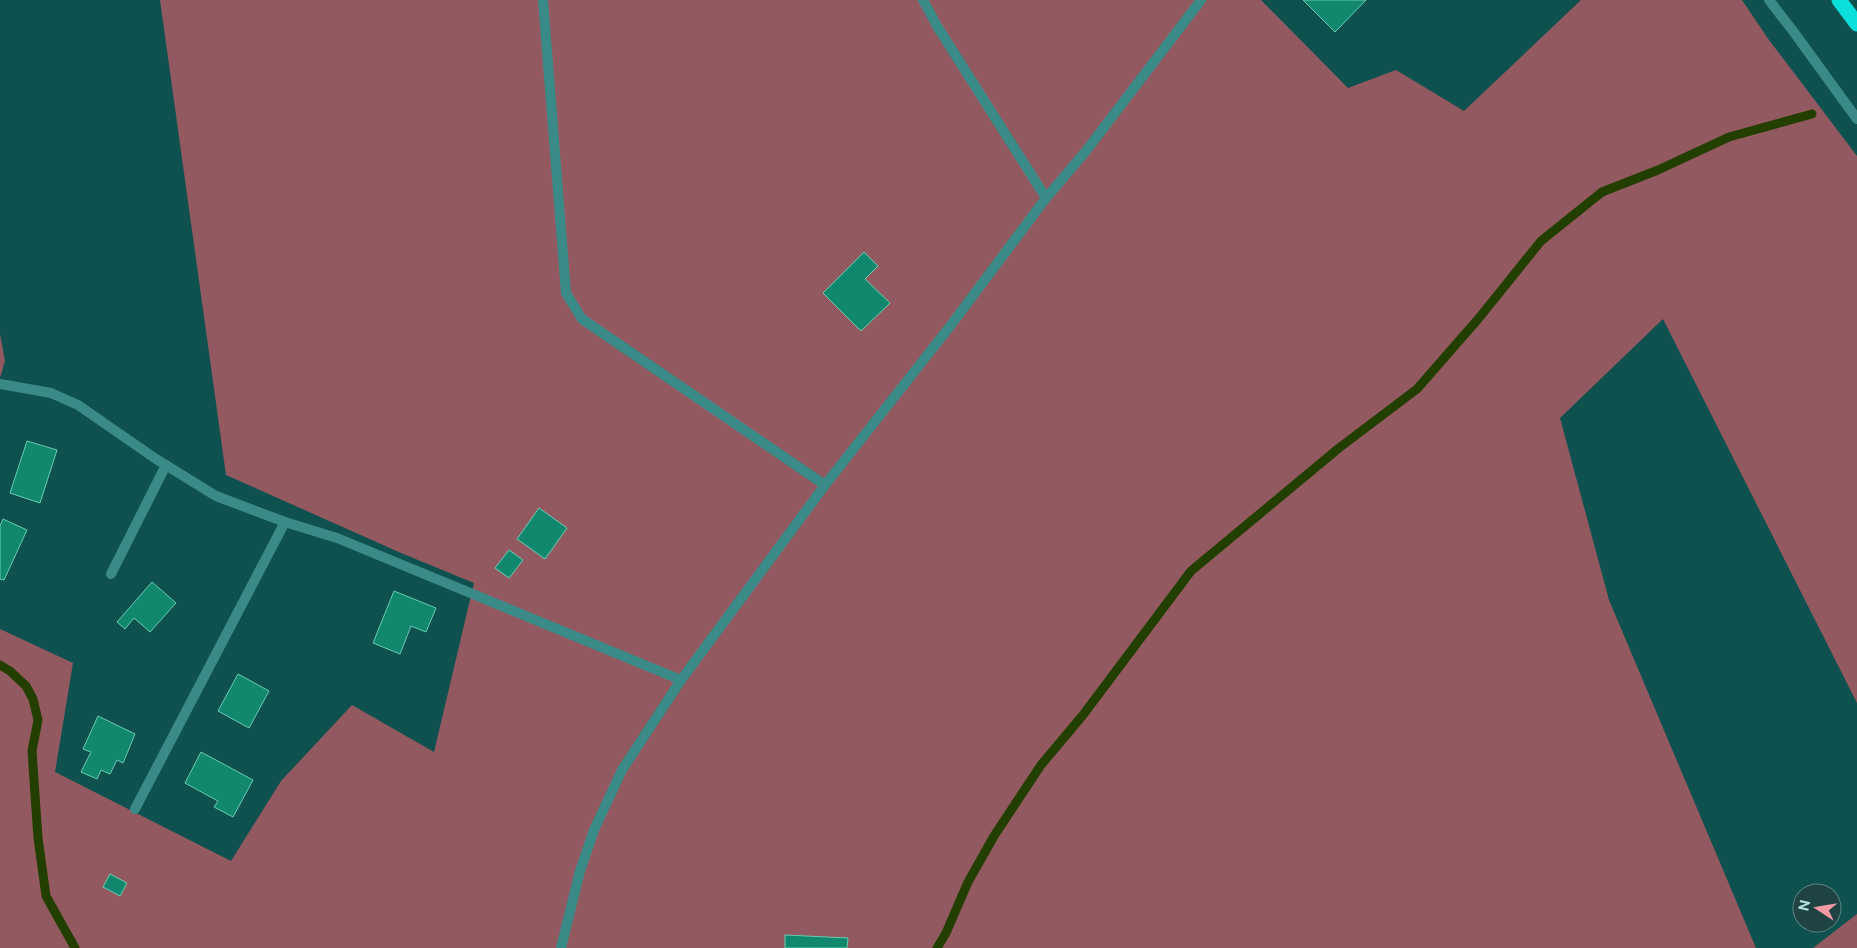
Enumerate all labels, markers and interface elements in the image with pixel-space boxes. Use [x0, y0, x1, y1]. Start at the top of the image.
north arrow [1792, 883, 1842, 933]
text: N [1795, 898, 1813, 912]

